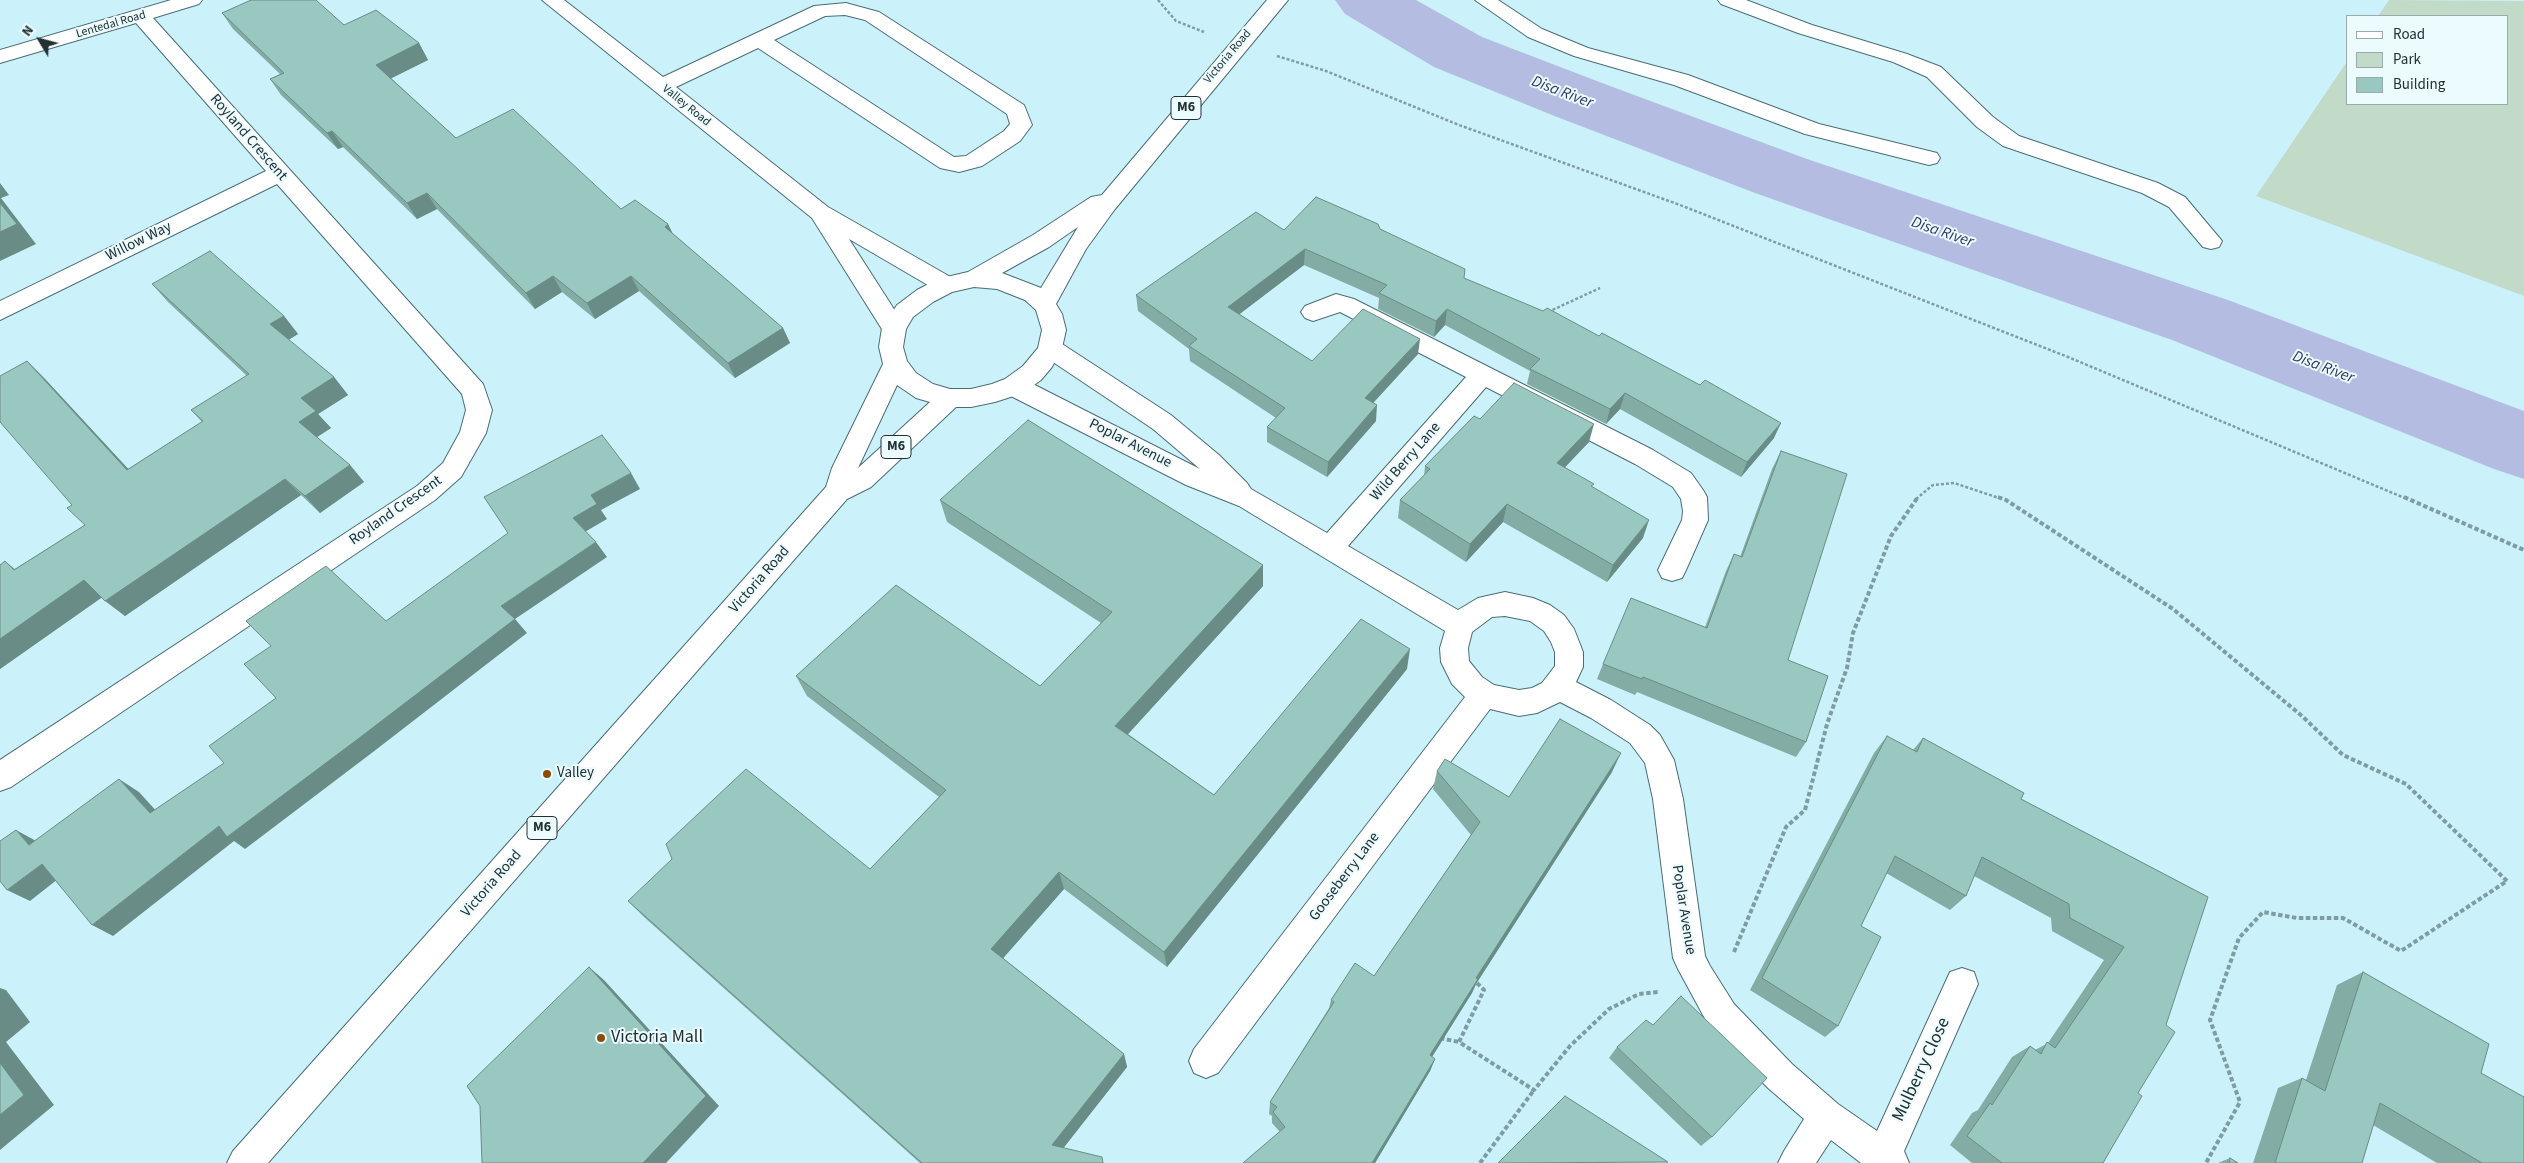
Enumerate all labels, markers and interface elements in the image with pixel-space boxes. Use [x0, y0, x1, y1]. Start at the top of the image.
street label: Lentedal Road [74, 8, 148, 42]
north arrow [15, 15, 65, 65]
legend [2346, 15, 2509, 105]
text: N [17, 21, 39, 41]
text: Road [2393, 24, 2425, 45]
street label: Victoria Road [1201, 27, 1255, 87]
text: Park [2393, 49, 2421, 70]
water label: Disa River [1528, 72, 1596, 114]
text: Building [2393, 74, 2445, 95]
street label: Valley Road [659, 82, 713, 130]
street label: Royland Crescent [205, 91, 291, 185]
road number: M6 [1171, 96, 1201, 120]
water label: Disa River [1908, 213, 1976, 253]
street label: Willow Way [103, 218, 175, 266]
water label: Disa River [2289, 347, 2357, 389]
street label: Poplar Avenue [1086, 415, 1174, 473]
street label: Wild Berry Lane [1367, 419, 1445, 505]
road number: M6 [881, 436, 911, 458]
street label: Royland Crescent [346, 472, 446, 550]
street label: Victoria Road [726, 543, 794, 617]
place label: Valley [557, 765, 594, 783]
marker: Valley [541, 768, 553, 780]
road number: M6 [527, 816, 557, 840]
street label: Gooseberry Lane [1306, 829, 1384, 925]
street label: Victoria Road [458, 847, 526, 921]
street label: Poplar Avenue [1667, 864, 1699, 956]
street label: Mulberry Close [1888, 1015, 1956, 1125]
place label: Victoria Mall [611, 1027, 703, 1049]
marker: Victoria Mall [595, 1032, 607, 1044]

